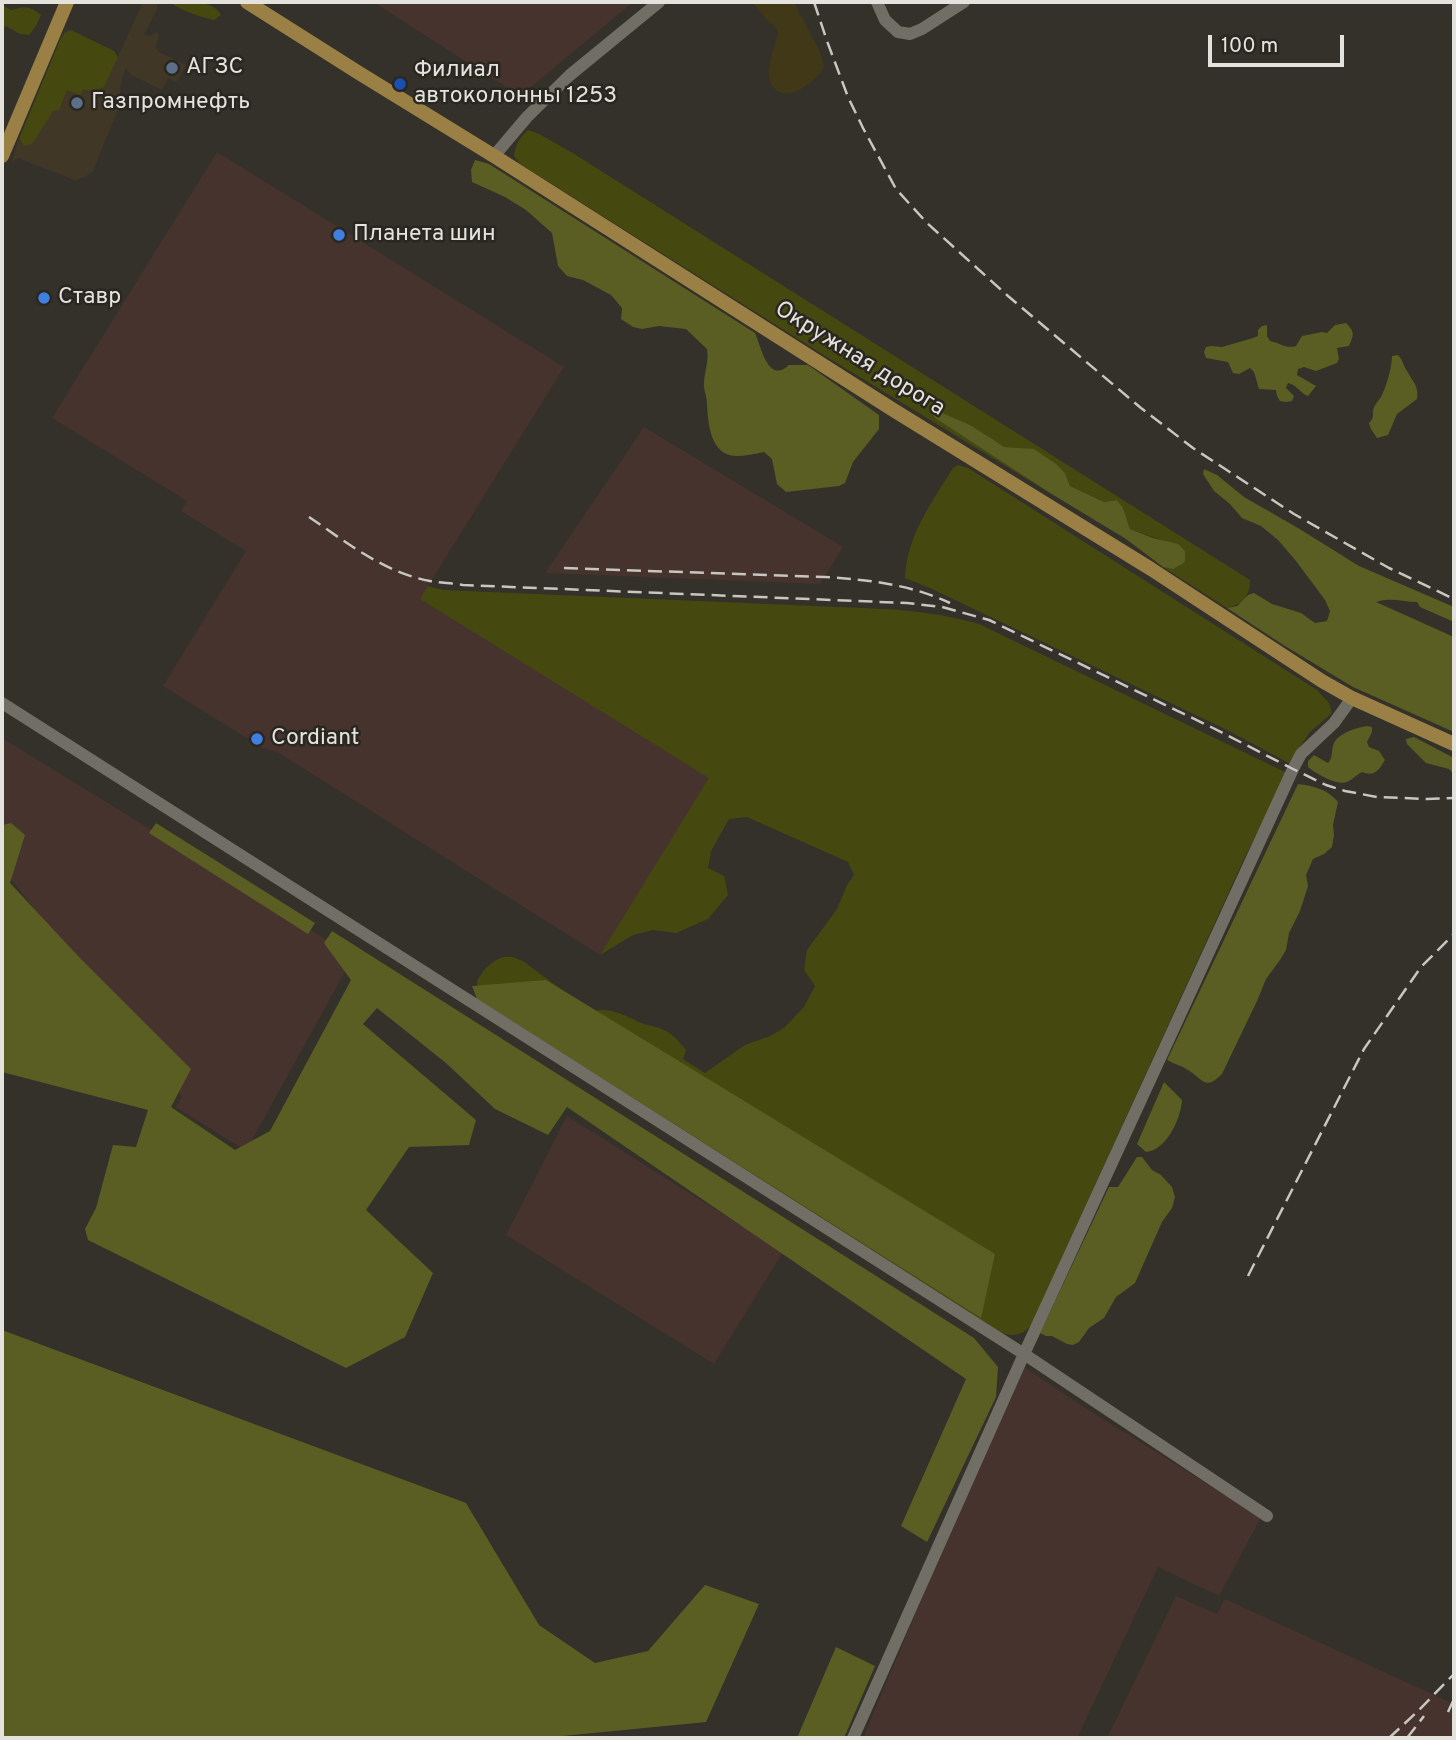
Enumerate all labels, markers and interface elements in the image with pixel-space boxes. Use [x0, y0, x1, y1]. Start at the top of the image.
scale bar [1211, 21, 1348, 65]
text: 100 m [1221, 33, 1278, 60]
place label: АГЗС [186, 54, 243, 82]
place label: Филиал автоколонны 1253 [414, 57, 617, 111]
marker: АГЗС [164, 60, 180, 76]
marker: Филиал автоколонны 1253 [392, 76, 408, 92]
place label: Газпромнефть [91, 89, 250, 117]
marker: Газпромнефть [69, 95, 85, 111]
place label: Планета шин [353, 221, 496, 249]
marker: Планета шин [331, 227, 347, 243]
place label: Ставр [58, 284, 121, 312]
marker: Ставр [36, 290, 52, 306]
street label: Окружная дорога [769, 297, 949, 423]
place label: Cordiant [271, 725, 360, 753]
marker: Cordiant [249, 731, 265, 747]

